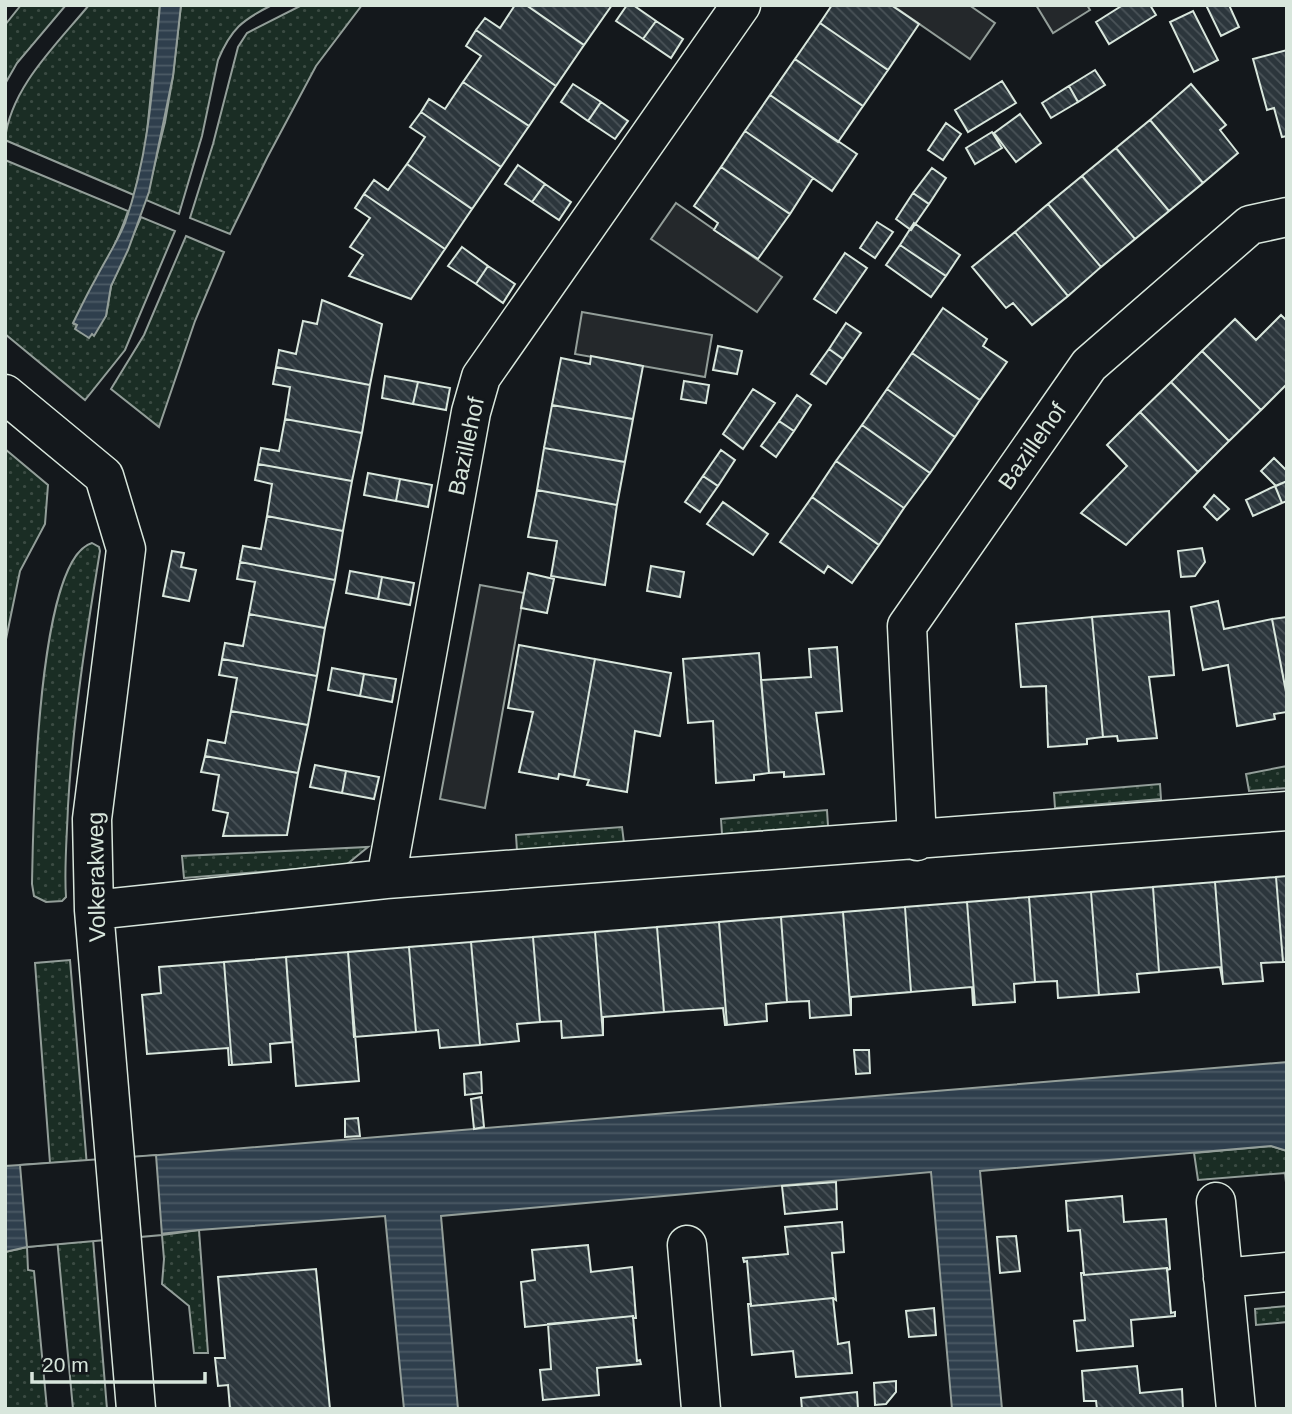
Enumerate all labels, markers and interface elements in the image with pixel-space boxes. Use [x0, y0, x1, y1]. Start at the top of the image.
street label: Bazillehof [443, 394, 489, 497]
street label: Bazillehof [993, 397, 1072, 494]
street label: Volkerakweg [82, 812, 110, 942]
scale bar [32, 1340, 205, 1384]
text: 20 m [42, 1353, 89, 1376]

